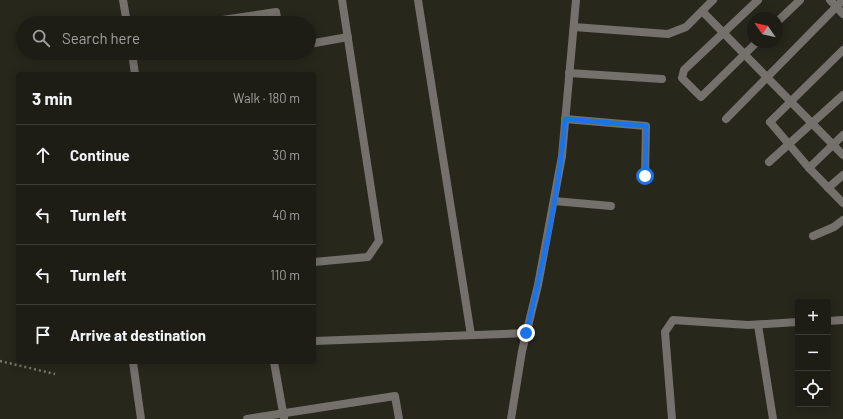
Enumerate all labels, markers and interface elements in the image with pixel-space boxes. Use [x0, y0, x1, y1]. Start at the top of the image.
north arrow [747, 12, 783, 48]
search box [16, 16, 316, 60]
icon: search [30, 27, 52, 49]
text: Search here [62, 29, 140, 47]
text: 3 min [32, 88, 72, 108]
text: Walk · 180 m [233, 90, 300, 106]
icon: ahead [32, 144, 54, 166]
text: Continue [70, 146, 130, 164]
text: 30 m [273, 147, 300, 163]
route start [636, 167, 654, 185]
icon: left [32, 204, 54, 226]
text: Turn left [70, 206, 126, 224]
text: 40 m [272, 207, 300, 223]
icon: left [32, 264, 54, 286]
text: Turn left [70, 266, 126, 284]
text: 110 m [270, 267, 300, 283]
map controls [795, 299, 831, 407]
button: + [795, 299, 831, 335]
icon: arrive [32, 324, 54, 346]
route end [517, 324, 535, 342]
text: Arrive at destination [70, 326, 206, 344]
button: − [795, 335, 831, 371]
button: locate [795, 371, 831, 407]

